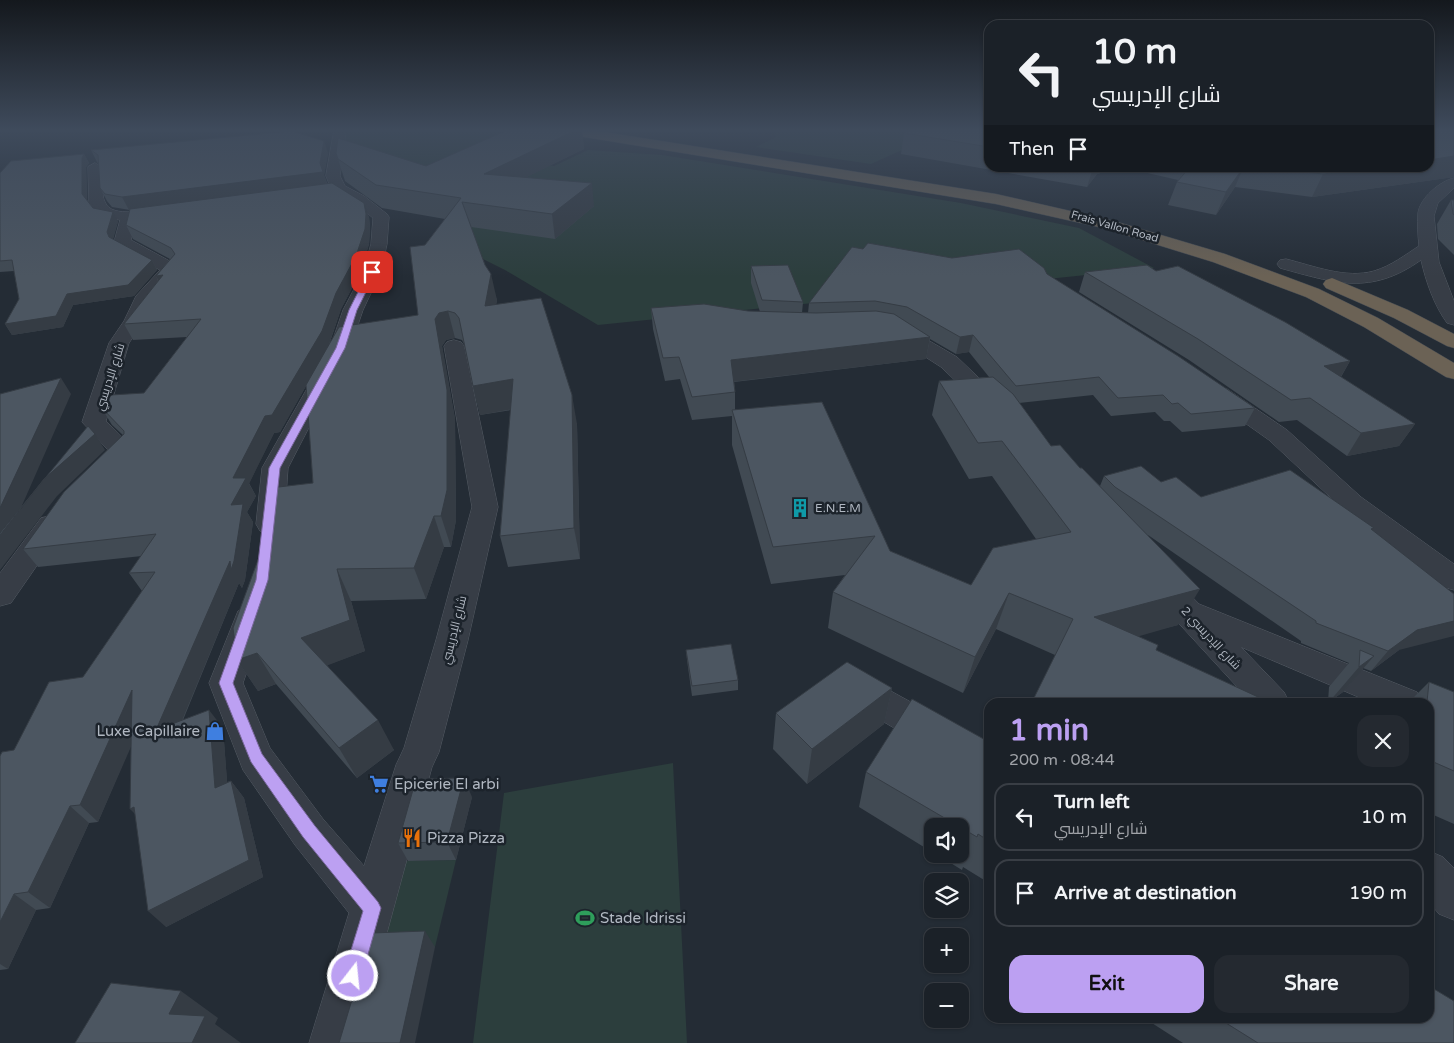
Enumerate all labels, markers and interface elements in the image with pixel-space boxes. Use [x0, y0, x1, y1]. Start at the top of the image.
text: 10 m [1092, 31, 1177, 73]
icon: left [1009, 40, 1074, 105]
text: شارع الإدريسي [1092, 82, 1221, 108]
icon: arrive [1064, 135, 1092, 163]
text: Then [1009, 138, 1054, 160]
street label: Frais Vallon Road [1070, 208, 1160, 245]
pin [351, 251, 393, 293]
icon: arrive [358, 258, 386, 286]
street label: شارع الإدريسي [92, 341, 130, 413]
building icon: E.N.E.M [789, 497, 811, 519]
place label: E.N.E.M [815, 501, 861, 515]
street label: شارع الإدريسي [439, 594, 472, 666]
street label: شارع الإدريسي 2 [1176, 604, 1244, 674]
text: 1 min [1009, 712, 1089, 749]
button: close [1357, 715, 1409, 767]
shop icon: Luxe Capillaire [204, 720, 226, 742]
place label: Luxe Capillaire [96, 722, 200, 740]
text: 200 m · 08:44 [1009, 750, 1115, 770]
supermarket icon: Epicerie El arbi [368, 773, 390, 795]
place label: Epicerie El arbi [394, 775, 500, 793]
text: Turn left [1054, 791, 1130, 813]
icon: left [1011, 803, 1039, 831]
text: 10 m [1361, 806, 1407, 828]
map controls [924, 818, 969, 1028]
button: sound [924, 818, 969, 863]
text: شارع الإدريسي [1054, 819, 1148, 839]
restaurant icon: Pizza Pizza [401, 827, 423, 849]
place label: Pizza Pizza [427, 829, 505, 847]
button: layers [924, 873, 969, 918]
icon: arrive [1011, 879, 1039, 907]
text: Arrive at destination [1054, 882, 1237, 904]
text: 190 m [1349, 882, 1407, 904]
sports icon: Stade Idrissi [574, 907, 596, 929]
place label: Stade Idrissi [600, 909, 686, 927]
button: + [924, 928, 969, 973]
position arrow [326, 949, 378, 1001]
button: Exit [1009, 955, 1204, 1013]
button: Share [1214, 955, 1409, 1013]
button: − [924, 983, 969, 1028]

